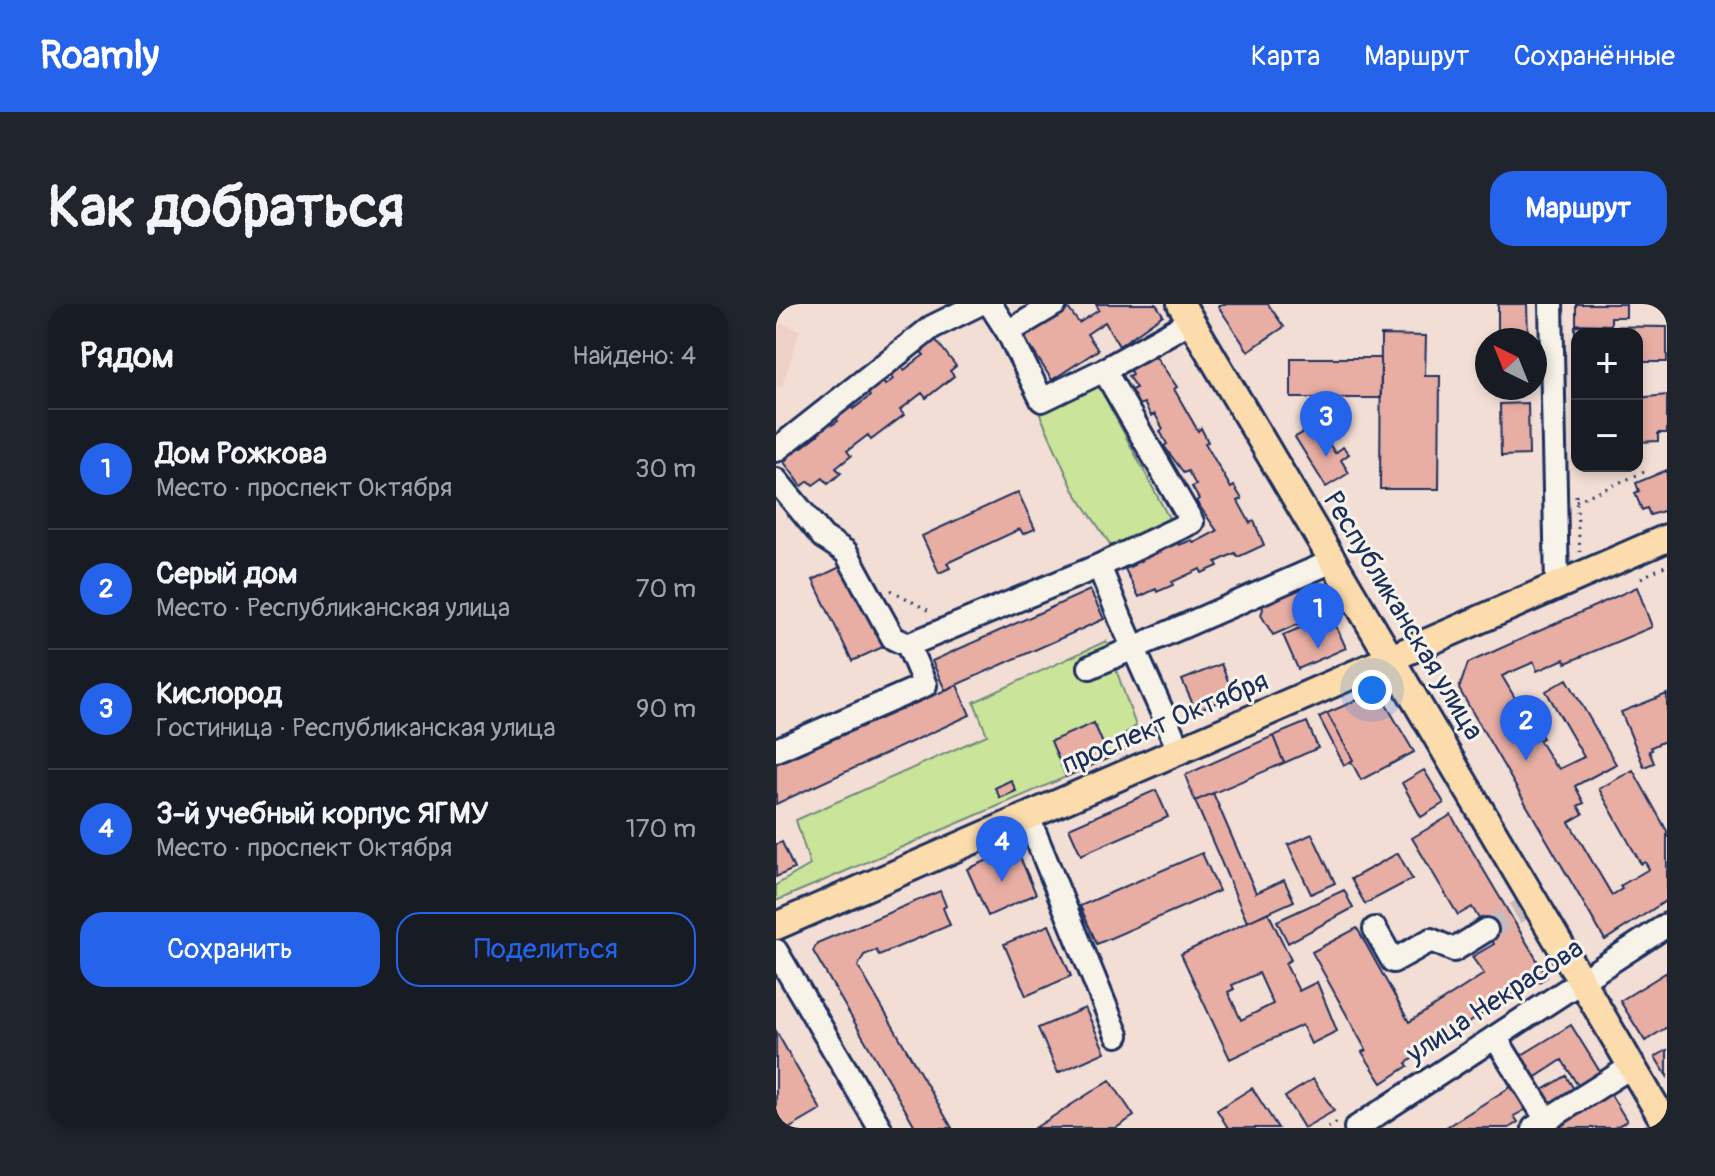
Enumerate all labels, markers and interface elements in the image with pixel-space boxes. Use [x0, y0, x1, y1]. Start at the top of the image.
text: Roamly [40, 32, 159, 80]
text: Карта [1251, 39, 1320, 74]
text: Маршрут [1364, 39, 1470, 74]
text: Сохранённые [1514, 39, 1675, 74]
button: Маршрут [1490, 171, 1667, 246]
text: Как добраться [48, 174, 404, 243]
north arrow [1475, 328, 1547, 400]
map controls [1571, 328, 1643, 472]
button: + [1571, 328, 1643, 400]
text: Рядом [80, 335, 174, 378]
text: Найдено: 4 [572, 340, 696, 372]
pin: 3 [1300, 391, 1352, 457]
button: − [1571, 400, 1643, 472]
text: Дом Рожкова [156, 435, 327, 472]
text: 1 [101, 453, 111, 485]
text: 30 m [635, 453, 696, 485]
text: Место · проспект Октября [156, 472, 452, 504]
street label: Республиканская улица [1315, 485, 1491, 747]
text: Серый дом [156, 555, 298, 592]
text: 2 [99, 573, 113, 605]
text: 70 m [636, 573, 696, 605]
pin: 1 [1292, 583, 1344, 649]
text: Место · Республиканская улица [156, 592, 510, 624]
street label: проспект Октября [1056, 664, 1274, 782]
your location [1352, 670, 1392, 710]
text: Кислород [156, 675, 282, 712]
text: 3 [99, 693, 113, 725]
text: 90 m [636, 693, 696, 725]
pin: 2 [1500, 695, 1552, 761]
text: Гостиница · Республиканская улица [156, 712, 556, 744]
text: 3-й учебный корпус ЯГМУ [156, 795, 489, 832]
text: 4 [98, 813, 114, 845]
text: 170 m [626, 813, 696, 845]
pin: 4 [976, 816, 1028, 882]
text: Место · проспект Октября [156, 832, 452, 864]
button: Сохранить [80, 912, 380, 987]
button: Поделиться [396, 912, 696, 987]
street label: улица Некрасова [1399, 931, 1590, 1072]

